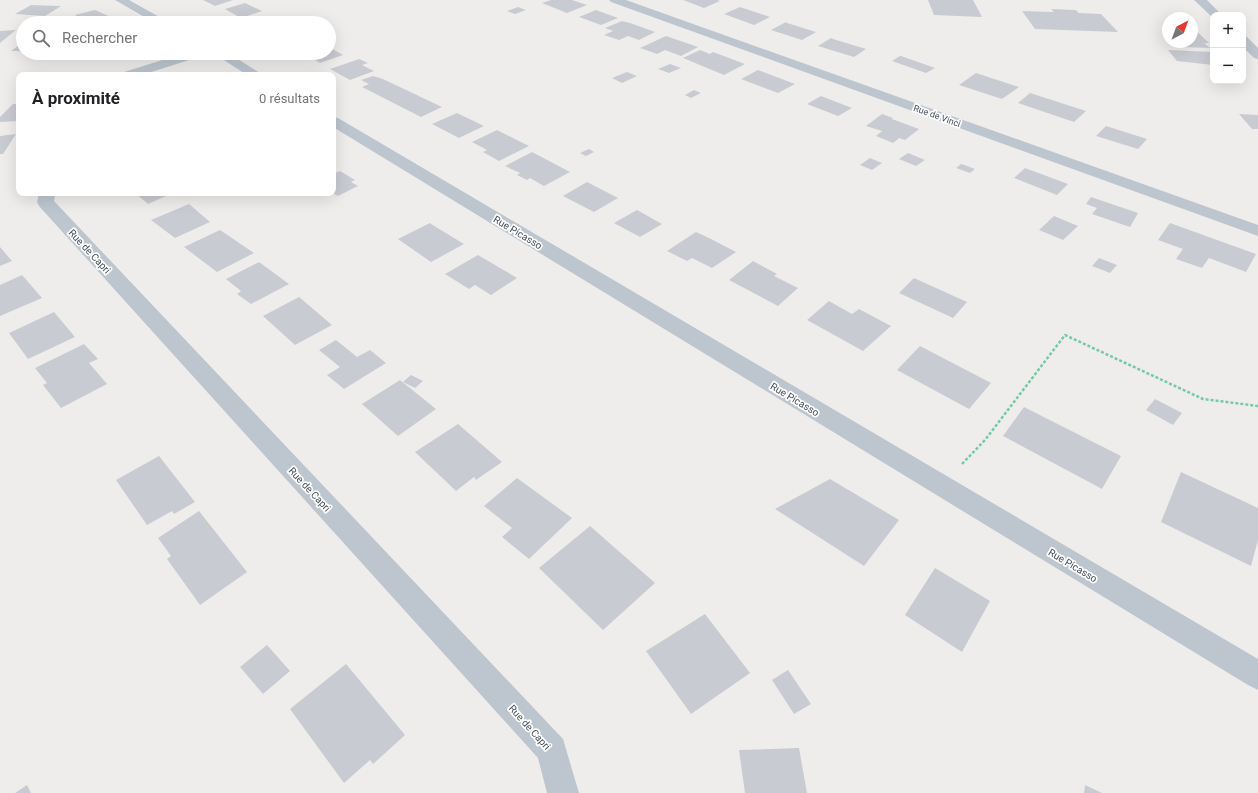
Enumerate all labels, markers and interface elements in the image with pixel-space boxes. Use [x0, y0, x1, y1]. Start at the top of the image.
north arrow [1162, 12, 1198, 48]
map controls [1210, 12, 1246, 84]
button: + [1210, 12, 1246, 48]
search box [16, 16, 336, 60]
icon: search [30, 27, 52, 49]
text: Rechercher [62, 29, 137, 47]
button: − [1210, 48, 1246, 84]
text: À proximité [32, 88, 120, 108]
text: 0 résultats [259, 91, 320, 106]
street label: Rue de Vinci [912, 103, 962, 129]
street label: Rue Picasso [491, 214, 544, 251]
street label: Rue de Capri [66, 227, 113, 276]
street label: Rue Picasso [768, 381, 821, 418]
street label: Rue de Capri [286, 465, 333, 514]
street label: Rue Picasso [1046, 547, 1099, 584]
street label: Rue de Capri [507, 703, 553, 752]

